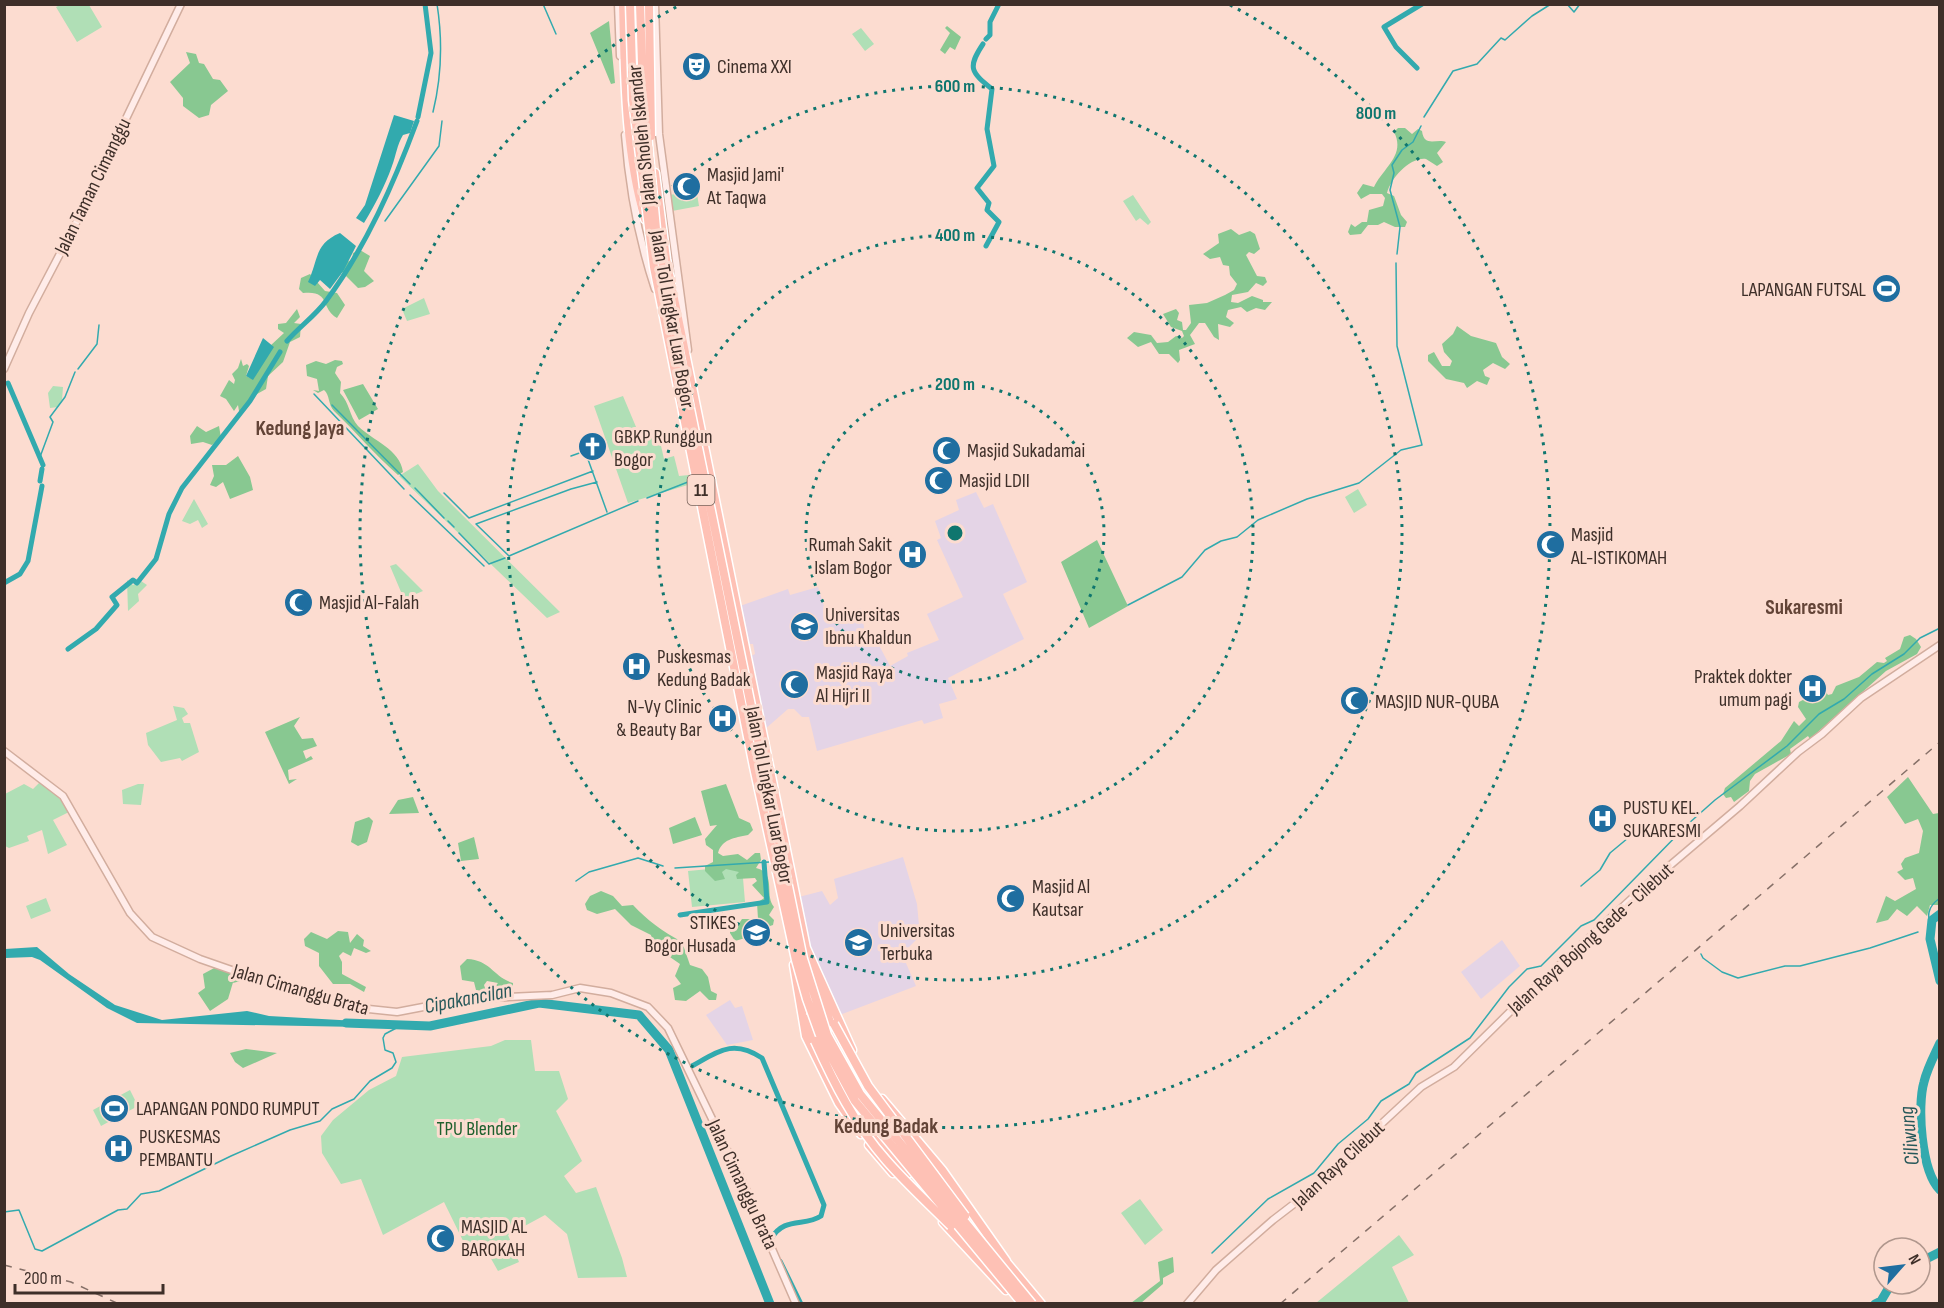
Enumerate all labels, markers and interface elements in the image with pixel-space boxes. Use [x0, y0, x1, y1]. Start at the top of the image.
theatre icon: Cinema XXI [680, 50, 712, 82]
place label: Cinema XXI [717, 55, 792, 79]
street label: Jalan Sholeh Iskandar [623, 63, 661, 207]
text: 600 m [935, 76, 975, 97]
text: 800 m [1356, 103, 1396, 124]
street label: Jalan Taman Cimanggu [49, 114, 136, 259]
place label: Masjid Jami' At Taqwa [706, 163, 784, 210]
mosque icon: Masjid Jami' At Taqwa [670, 170, 702, 202]
text: 400 m [935, 225, 975, 246]
street label: Jalan Tol Lingkar Luar Bogor [644, 227, 700, 410]
sports icon: LAPANGAN FUTSAL [1871, 273, 1903, 305]
place label: LAPANGAN FUTSAL [1741, 278, 1867, 302]
text: 200 m [935, 374, 975, 395]
district label: Kedung Jaya [256, 416, 344, 441]
place label: GBKP Runggun Bogor [614, 425, 713, 472]
church icon: GBKP Runggun Bogor [577, 431, 609, 463]
mosque icon: Masjid Sukadamai [930, 434, 962, 466]
place label: Masjid Sukadamai [967, 439, 1085, 463]
mosque icon: Masjid LDII [922, 464, 954, 496]
place label: Masjid LDII [959, 469, 1030, 493]
road number: 11 [688, 475, 714, 505]
centre of rings [945, 523, 965, 543]
place label: Masjid AL-ISTIKOMAH [1570, 523, 1667, 570]
mosque icon: Masjid AL-ISTIKOMAH [1534, 529, 1566, 561]
place label: Rumah Sakit Islam Bogor [808, 533, 892, 580]
hospital icon: Rumah Sakit Islam Bogor [897, 539, 929, 571]
mosque icon: Masjid Al-Falah [282, 586, 314, 618]
place label: Masjid Al-Falah [319, 591, 419, 615]
district label: Sukaresmi [1765, 595, 1843, 620]
place label: Universitas Ibnu Khaldun [825, 603, 912, 650]
school or university icon: Universitas Ibnu Khaldun [788, 610, 820, 642]
place label: Puskesmas Kedung Badak [657, 645, 751, 692]
hospital icon: Puskesmas Kedung Badak [620, 651, 652, 683]
place label: Masjid Raya Al Hijri II [815, 661, 893, 708]
place label: Praktek dokter umum pagi [1694, 665, 1792, 712]
mosque icon: Masjid Raya Al Hijri II [779, 668, 811, 700]
hospital icon: Praktek dokter umum pagi [1797, 672, 1829, 704]
mosque icon: MASJID NUR-QUBA [1338, 685, 1370, 717]
place label: MASJID NUR-QUBA [1375, 690, 1499, 714]
place label: N-Vy Clinic & Beauty Bar [616, 695, 702, 742]
hospital icon: N-Vy Clinic & Beauty Bar [707, 702, 739, 734]
street label: Jalan Tol Lingkar Luar Bogor [740, 703, 798, 886]
place label: PUSTU KEL. SUKARESMI [1623, 796, 1701, 843]
hospital icon: PUSTU KEL. SUKARESMI [1586, 802, 1618, 834]
street label: Jalan Raya Bojong Gede - Cilebut [1502, 858, 1678, 1020]
place label: Masjid Al Kautsar [1032, 875, 1090, 922]
mosque icon: Masjid Al Kautsar [995, 882, 1027, 914]
place label: STIKES Bogor Husada [644, 911, 736, 958]
school or university icon: STIKES Bogor Husada [741, 917, 773, 949]
place label: Universitas Terbuka [880, 919, 955, 966]
school or university icon: Universitas Terbuka [843, 926, 875, 958]
street label: Jalan Cimanggu Brata [229, 959, 372, 1021]
water label: Cipakancilan [422, 978, 514, 1019]
sports icon: LAPANGAN PONDO RUMPUT [99, 1092, 131, 1124]
place label: LAPANGAN PONDO RUMPUT [136, 1097, 320, 1121]
water label: Ciliwung [1894, 1105, 1925, 1167]
district label: Kedung Badak [834, 1114, 938, 1139]
street label: Jalan Cimanggu Brata [701, 1115, 783, 1253]
street label: Jalan Raya Cilebut [1287, 1116, 1390, 1214]
park label: TPU Blender [437, 1117, 518, 1141]
place label: PUSKESMAS PEMBANTU [139, 1125, 221, 1172]
hospital icon: PUSKESMAS PEMBANTU [102, 1132, 134, 1164]
place label: MASJID AL BAROKAH [461, 1215, 528, 1262]
mosque icon: MASJID AL BAROKAH [424, 1222, 456, 1254]
north arrow [1872, 1236, 1932, 1296]
text: N [1904, 1251, 1924, 1268]
scale bar [15, 1257, 164, 1295]
text: 200 m [24, 1268, 62, 1289]

